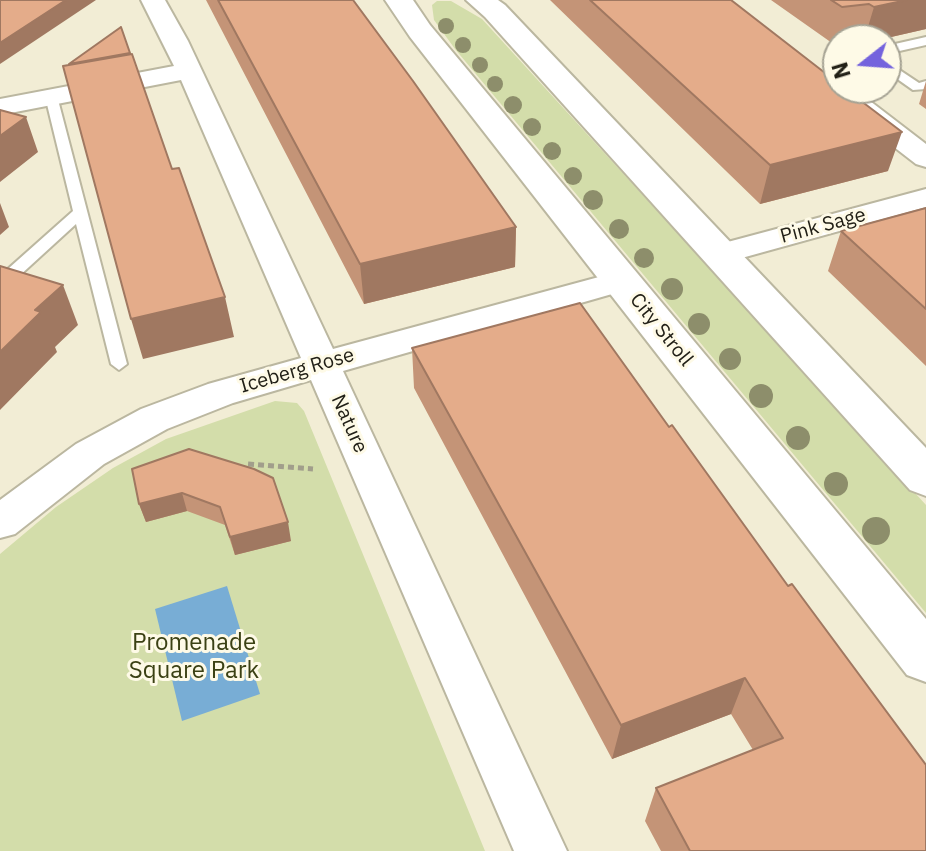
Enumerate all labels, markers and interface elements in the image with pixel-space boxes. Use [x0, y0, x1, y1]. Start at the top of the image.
north arrow [822, 24, 902, 104]
text: N [824, 59, 857, 82]
street label: Pink Sage [778, 203, 868, 249]
street label: City Stroll [624, 289, 698, 371]
street label: Iceberg Rose [237, 343, 357, 399]
street label: Nature [326, 391, 372, 457]
park label: Promenade Square Park [129, 629, 259, 685]

